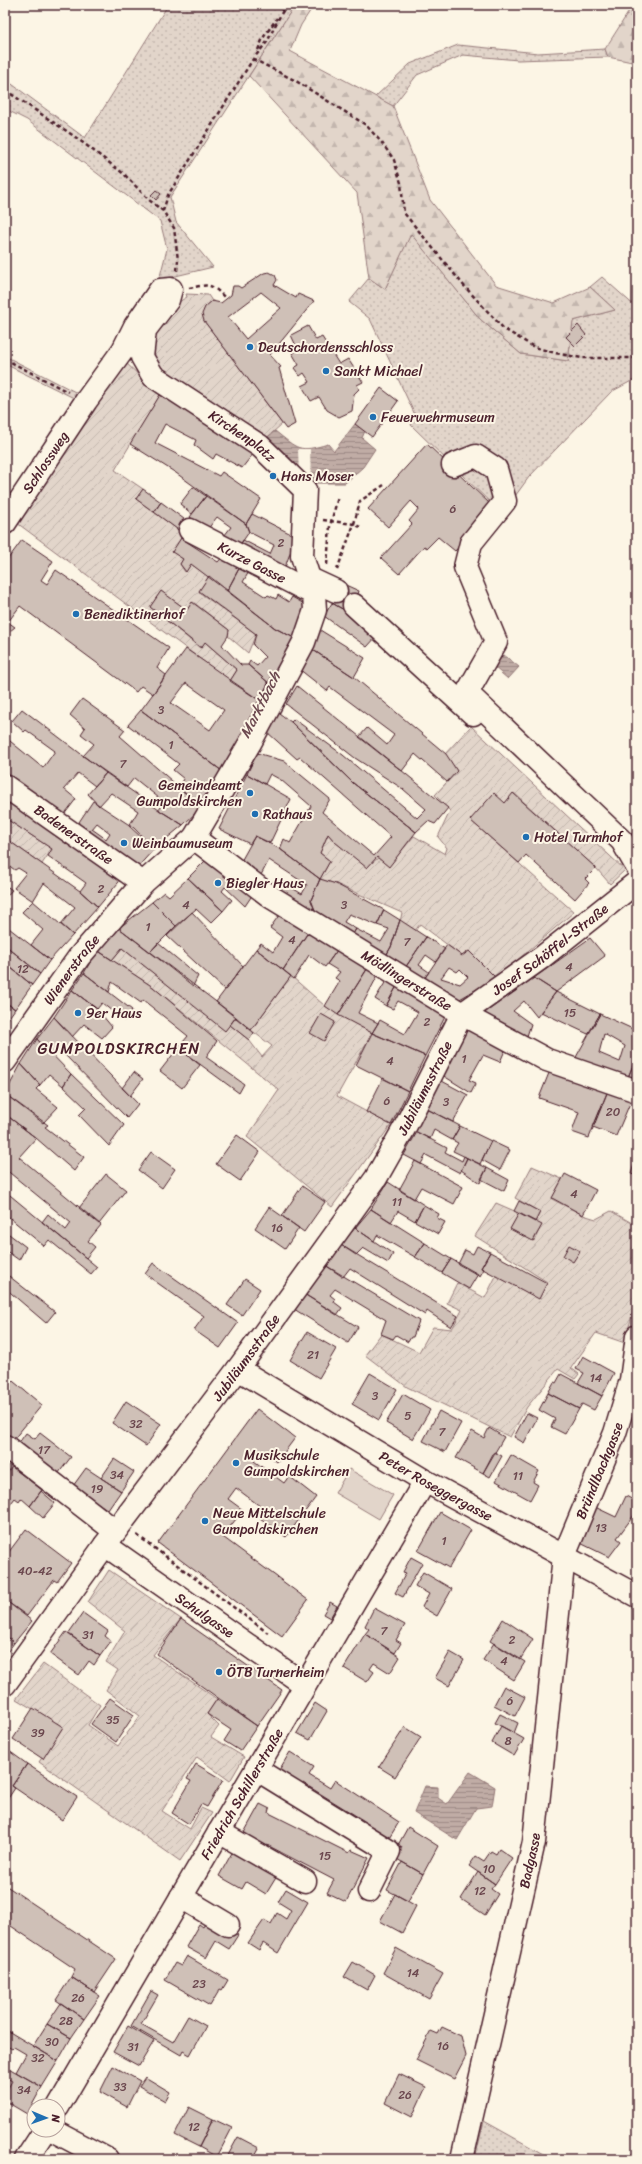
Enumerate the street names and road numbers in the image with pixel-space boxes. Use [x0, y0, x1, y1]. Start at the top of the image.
street label: Kirchenplatz [203, 403, 282, 468]
street label: Schlossweg [15, 426, 75, 499]
street label: Kurze Gasse [213, 534, 291, 590]
street label: Badenerstraße [29, 797, 119, 871]
street label: Josef Schöffel-Straße [486, 897, 614, 1002]
street label: Wienerstraße [36, 928, 106, 1010]
street label: Mödlingerstraße [356, 943, 457, 1018]
street label: Jubiläumsstraße [390, 1036, 459, 1141]
street label: Jubiläumsstraße [205, 1308, 287, 1407]
street label: Bründlbachgasse [568, 1419, 630, 1523]
street label: Peter Roseggergasse [374, 1444, 498, 1528]
street label: Schulgasse [170, 1585, 240, 1645]
street label: Friedrich Schillerstraße [193, 1723, 290, 1865]
street label: Badgasse [511, 1831, 547, 1891]

